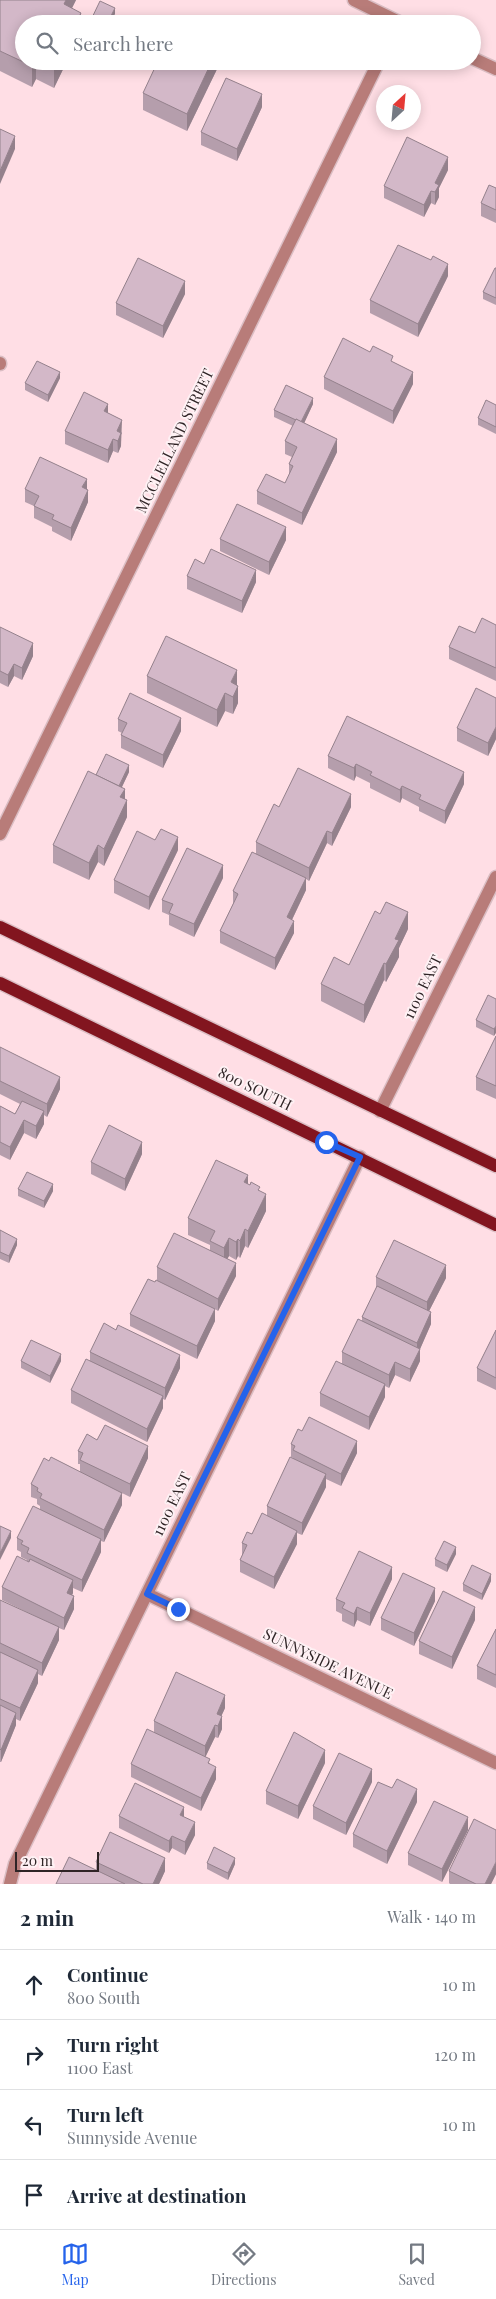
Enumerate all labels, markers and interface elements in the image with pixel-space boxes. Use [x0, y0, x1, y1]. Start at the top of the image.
search box [15, 15, 481, 70]
icon: search [33, 29, 61, 57]
text: Search here [73, 30, 173, 56]
north arrow [376, 85, 421, 130]
street label: MCCLELLAND STREET [130, 365, 218, 516]
street label: 1100 EAST [398, 951, 446, 1022]
street label: 800 SOUTH [215, 1062, 296, 1115]
route start [315, 1131, 338, 1154]
street label: 1100 EAST [147, 1468, 195, 1539]
route end [167, 1598, 190, 1621]
street label: SUNNYSIDE AVENUE [260, 1623, 397, 1703]
scale bar [15, 1849, 99, 1872]
text: 20 m [22, 1851, 53, 1870]
text: 2 min [20, 1903, 74, 1931]
text: Walk · 140 m [387, 1906, 476, 1927]
text: Continue [67, 1961, 148, 1987]
icon: ahead [20, 1971, 48, 1999]
text: 10 m [442, 1974, 476, 1995]
text: 800 South [67, 1987, 140, 2008]
text: Turn right [67, 2031, 159, 2057]
icon: right [20, 2041, 48, 2069]
text: 120 m [435, 2044, 476, 2065]
text: 1100 East [67, 2057, 133, 2078]
text: Turn left [67, 2101, 144, 2127]
icon: left [20, 2111, 48, 2139]
text: 10 m [442, 2114, 476, 2135]
text: Sunnyside Avenue [67, 2127, 197, 2148]
icon: arrive [20, 2181, 48, 2209]
text: Arrive at destination [67, 2182, 247, 2208]
tab: Map [61, 2240, 89, 2289]
tab: Directions [211, 2240, 276, 2289]
tab: Saved [399, 2240, 435, 2289]

